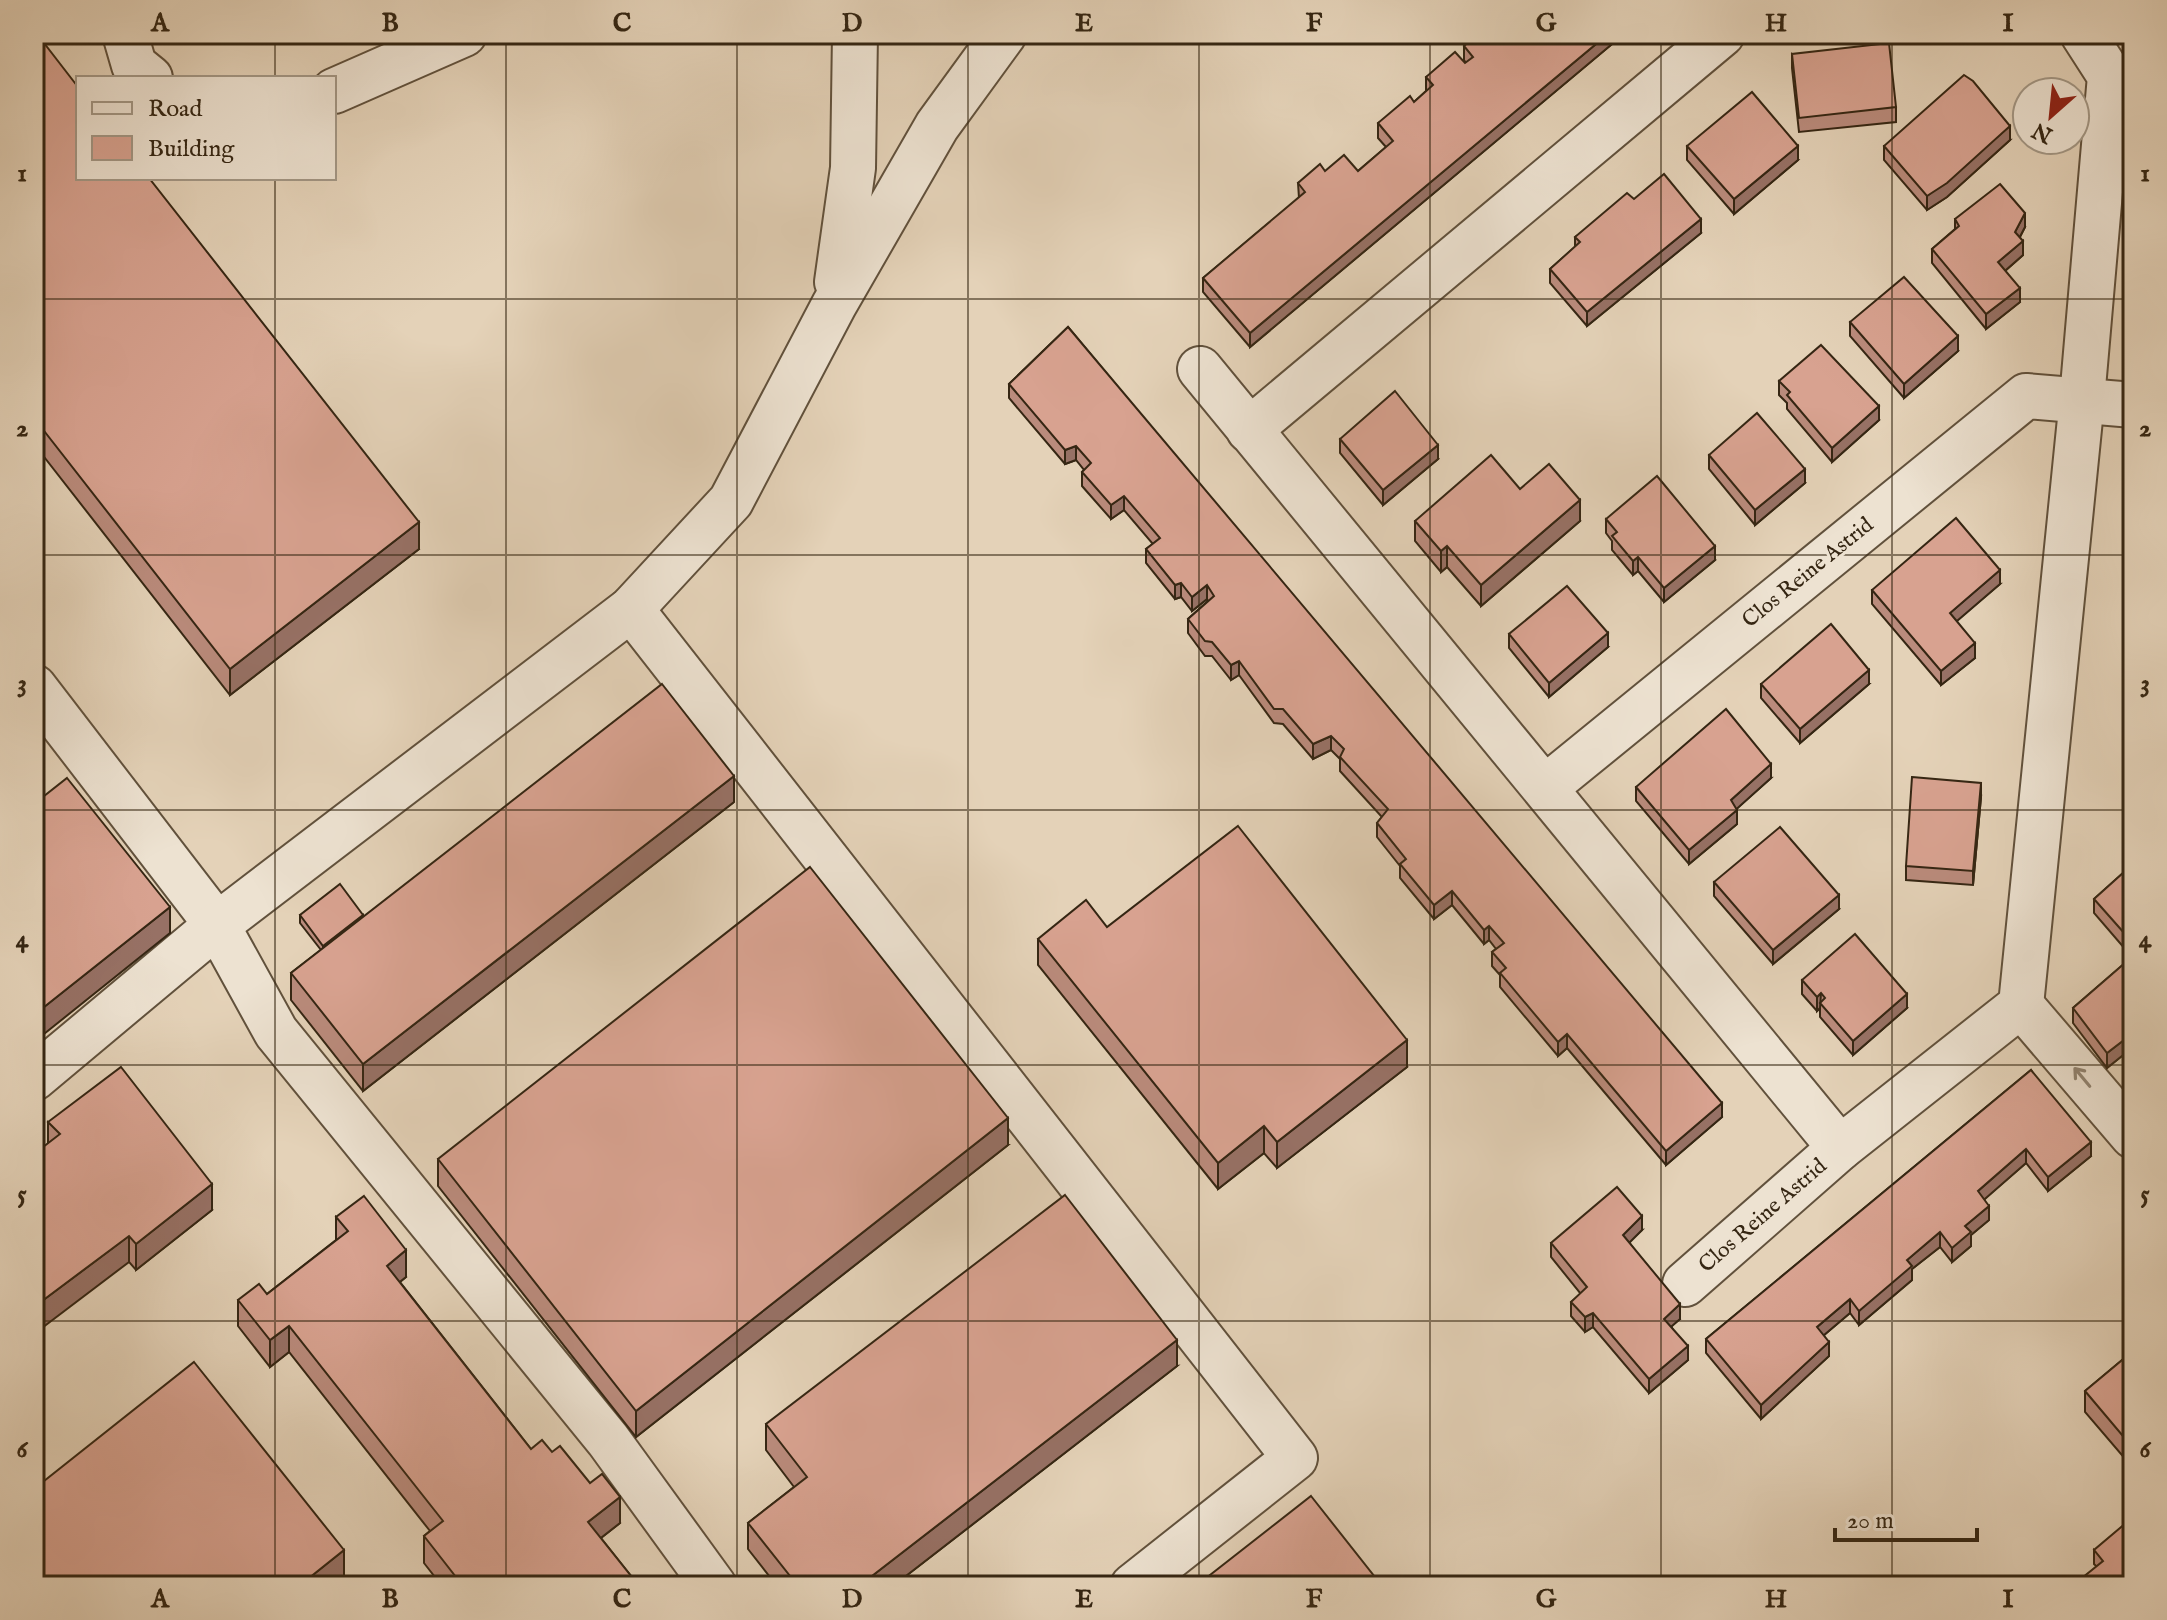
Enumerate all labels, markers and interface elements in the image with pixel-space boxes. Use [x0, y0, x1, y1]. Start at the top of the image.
text: A [150, 7, 170, 40]
text: B [381, 7, 399, 40]
text: C [613, 7, 632, 40]
text: D [842, 7, 863, 40]
text: E [1075, 7, 1093, 40]
text: F [1306, 7, 1323, 40]
text: G [1536, 7, 1557, 40]
text: H [1765, 7, 1787, 40]
text: I [2002, 7, 2014, 40]
legend [76, 76, 336, 180]
north arrow [2011, 76, 2091, 156]
text: Road [148, 94, 202, 125]
text: N [2028, 115, 2059, 149]
text: Building [148, 134, 235, 165]
text: 1 [17, 157, 27, 190]
text: 1 [2140, 157, 2150, 190]
text: 2 [16, 412, 28, 445]
text: 2 [2139, 412, 2151, 445]
street label: Clos Reine Astrid [1737, 511, 1880, 635]
text: 3 [17, 667, 27, 700]
text: 3 [2140, 667, 2150, 700]
text: 4 [16, 923, 30, 956]
text: 4 [2139, 923, 2153, 956]
one-way arrow [2073, 1067, 2091, 1088]
street label: Clos Reine Astrid [1693, 1152, 1833, 1279]
text: 5 [17, 1178, 27, 1211]
text: 5 [2140, 1178, 2150, 1211]
text: 6 [17, 1433, 29, 1466]
text: 6 [2140, 1433, 2152, 1466]
scale bar [1835, 1492, 1977, 1542]
text: 20 m [1847, 1506, 1894, 1537]
text: A [150, 1583, 170, 1616]
text: B [381, 1583, 399, 1616]
text: C [613, 1583, 632, 1616]
text: D [842, 1583, 863, 1616]
text: E [1075, 1583, 1093, 1616]
text: F [1306, 1583, 1323, 1616]
text: G [1536, 1583, 1557, 1616]
text: H [1765, 1583, 1787, 1616]
text: I [2002, 1583, 2014, 1616]

